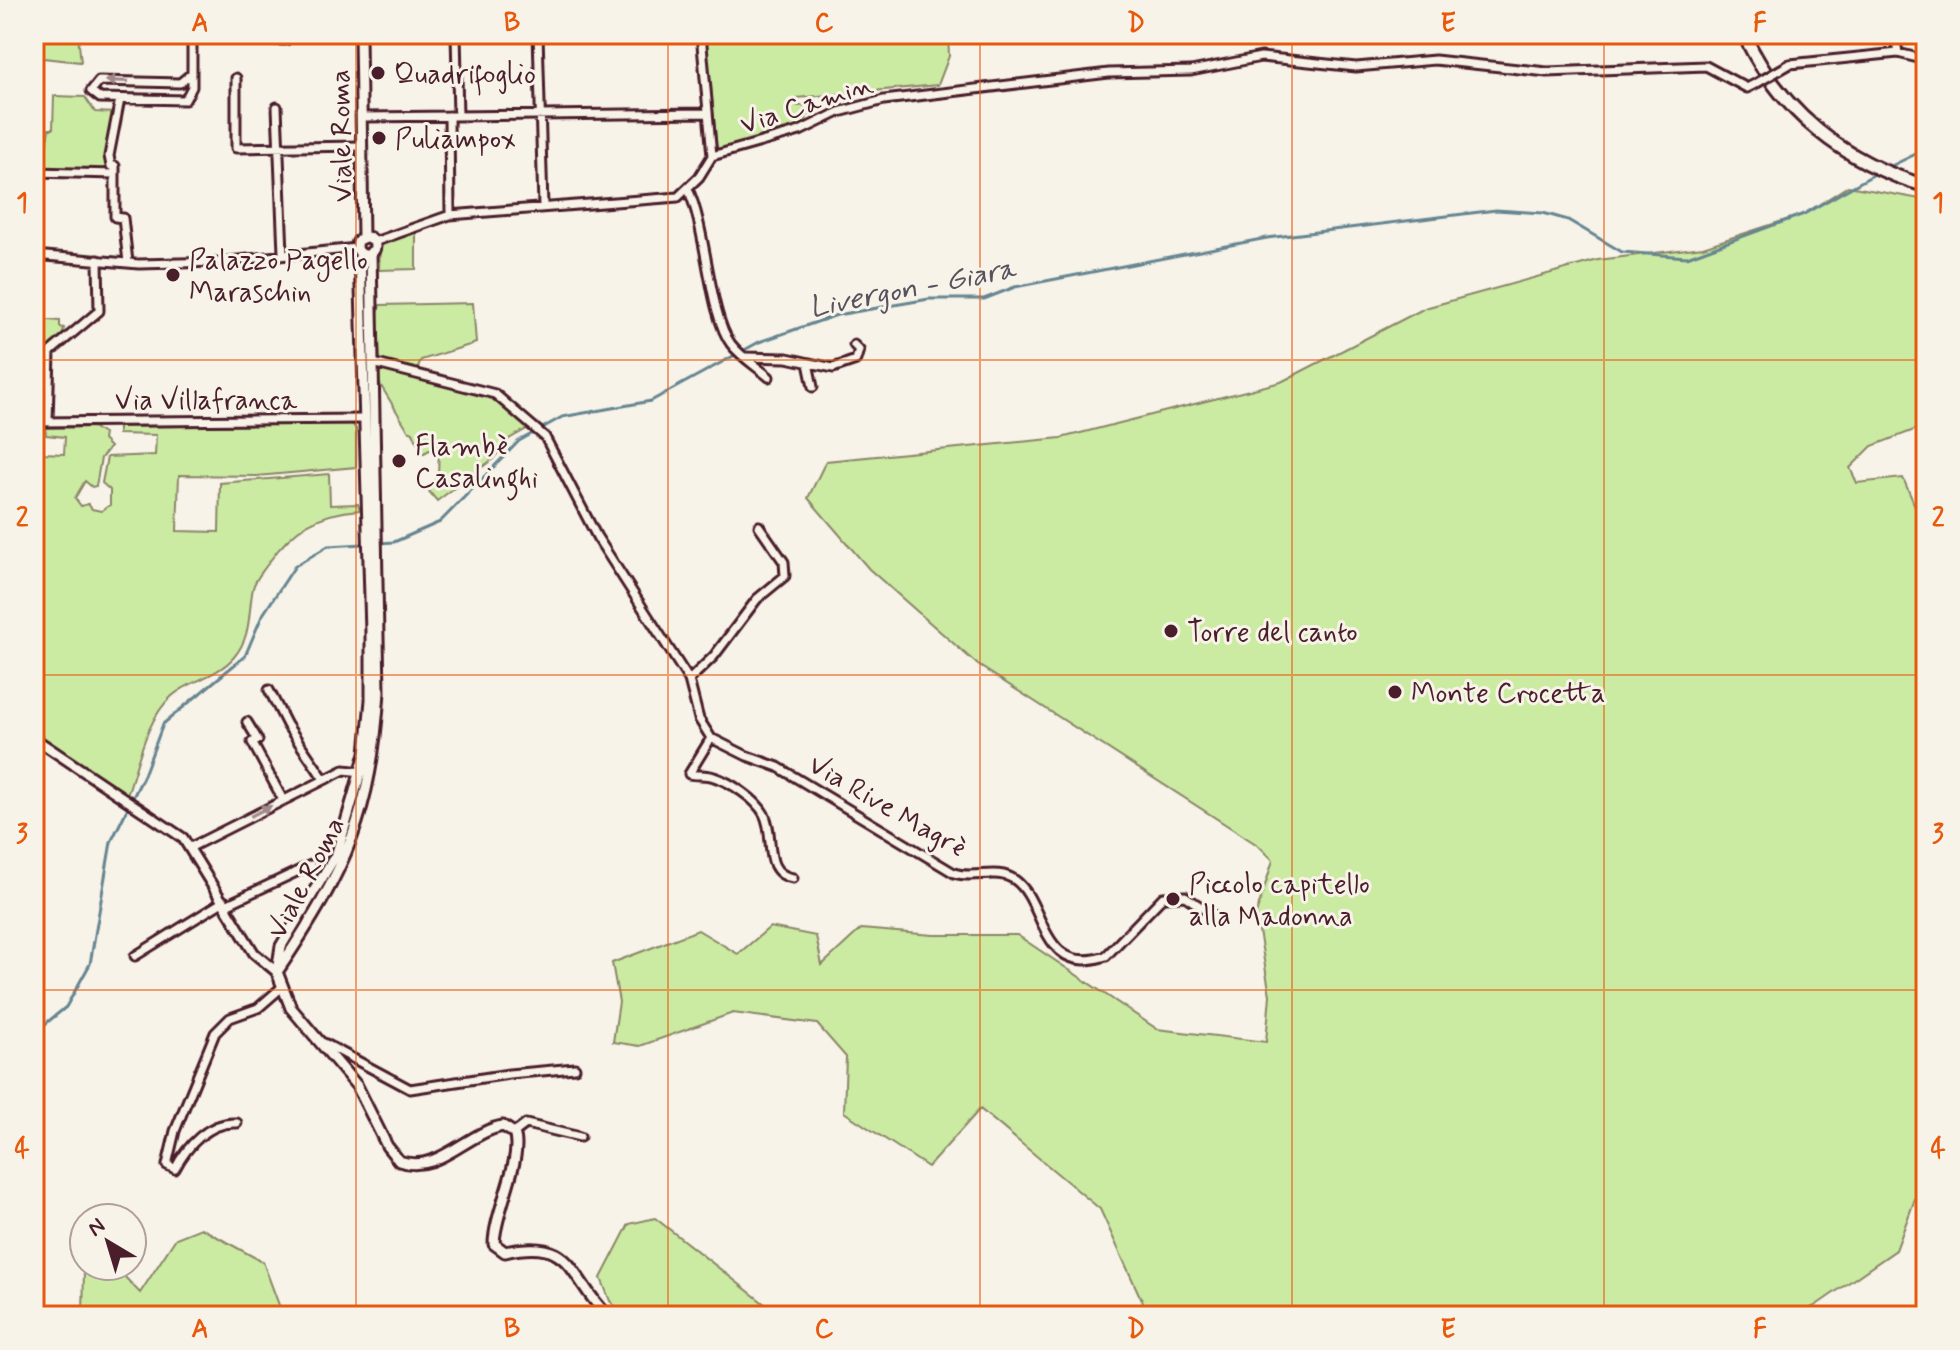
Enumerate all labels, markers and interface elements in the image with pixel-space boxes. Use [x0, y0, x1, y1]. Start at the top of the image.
text: A [191, 7, 209, 41]
text: B [504, 7, 520, 41]
text: C [815, 7, 834, 41]
text: D [1127, 7, 1145, 41]
text: E [1440, 7, 1456, 41]
text: F [1753, 7, 1767, 41]
place label: Quadrifoglio [394, 57, 536, 96]
marker: Quadrifoglio [369, 64, 387, 82]
street label: Via Camin [736, 67, 878, 144]
street label: Viale Roma [323, 69, 362, 203]
one-way arrow [104, 75, 129, 88]
place label: Puliampox [395, 122, 516, 159]
marker: Puliampox [370, 129, 388, 147]
text: 1 [16, 187, 28, 221]
text: 1 [1932, 187, 1944, 221]
place label: Palazzo Pagello Maraschin [189, 243, 368, 312]
water label: Livergon - Giara [806, 249, 1020, 329]
marker: Palazzo Pagello Maraschin [164, 266, 182, 284]
street label: Via Villafranca [115, 383, 297, 420]
place label: Flambè Casalinghi [415, 429, 538, 501]
marker: Flambè Casalinghi [390, 452, 408, 470]
text: 2 [16, 502, 29, 536]
text: 2 [1932, 502, 1945, 536]
place label: Torre del canto [1187, 615, 1358, 652]
marker: Torre del canto [1162, 622, 1180, 640]
place label: Monte Crocetta [1411, 676, 1605, 713]
marker: Monte Crocetta [1386, 683, 1404, 701]
street label: Via Rive Magrè [801, 747, 972, 867]
one-way arrow [249, 805, 272, 818]
street label: Viale Roma [260, 811, 355, 946]
text: 3 [16, 818, 28, 852]
text: 3 [1932, 818, 1944, 852]
place label: Piccolo capitello alla Madonna [1189, 867, 1370, 936]
marker: Piccolo capitello alla Madonna [1164, 890, 1182, 908]
text: 4 [14, 1133, 30, 1167]
text: 4 [1930, 1133, 1946, 1167]
north arrow [68, 1202, 148, 1282]
text: N [83, 1212, 111, 1243]
text: A [191, 1313, 209, 1347]
text: B [504, 1313, 520, 1347]
text: C [815, 1313, 834, 1347]
text: D [1127, 1313, 1145, 1347]
text: E [1440, 1313, 1456, 1347]
text: F [1753, 1313, 1767, 1347]

